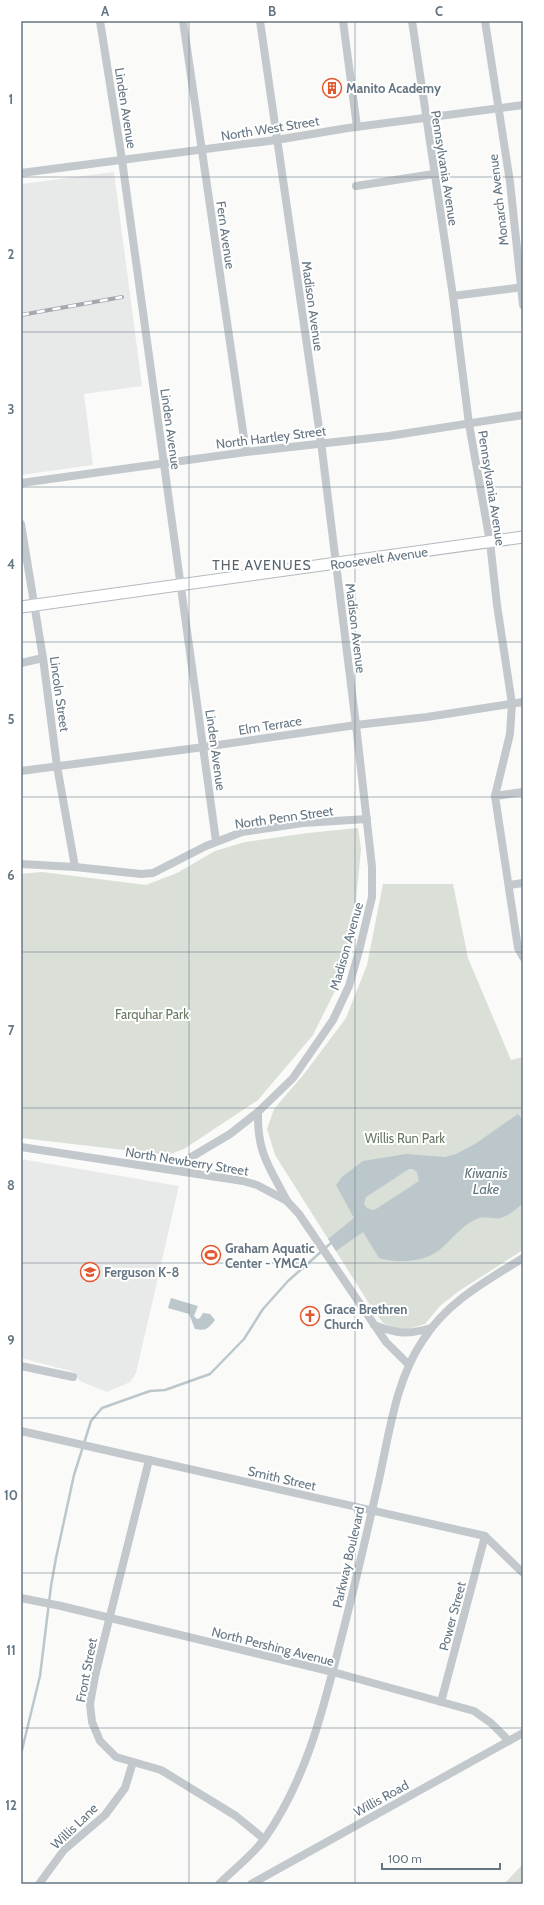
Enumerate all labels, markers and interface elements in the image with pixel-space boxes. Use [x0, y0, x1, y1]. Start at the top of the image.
text: A [101, 3, 110, 19]
text: B [268, 3, 276, 19]
text: C [435, 3, 443, 19]
street label: Linden Avenue [112, 66, 140, 150]
building icon: Manito Academy [321, 77, 343, 99]
place label: Manito Academy [346, 80, 441, 96]
text: 1 [9, 91, 13, 107]
street label: Pennsylvania Avenue [428, 109, 462, 227]
street label: North West Street [220, 112, 321, 144]
street label: Monarch Avenue [484, 153, 512, 247]
street label: Fern Avenue [213, 200, 239, 270]
text: 2 [8, 246, 15, 262]
street label: Madison Avenue [299, 260, 327, 352]
street label: Linden Avenue [157, 387, 185, 471]
text: 3 [7, 401, 15, 417]
street label: North Hartley Street [215, 422, 328, 452]
street label: Pennsylvania Avenue [475, 429, 509, 547]
street label: Roosevelt Avenue [329, 543, 429, 573]
text: 4 [7, 556, 15, 572]
district label: THE AVENUES [212, 556, 312, 574]
street label: Madison Avenue [343, 582, 370, 674]
street label: Lincoln Street [47, 655, 73, 733]
street label: Linden Avenue [202, 708, 230, 792]
text: 5 [8, 711, 15, 727]
street label: Elm Terrace [237, 712, 303, 738]
street label: North Penn Street [234, 802, 335, 832]
text: 6 [7, 867, 15, 883]
street label: Madison Avenue [326, 900, 366, 992]
park label: Farquhar Park [115, 1006, 189, 1022]
text: 7 [8, 1022, 15, 1038]
park label: Willis Run Park [365, 1130, 445, 1146]
street label: North Newberry Street [124, 1143, 250, 1179]
water label: Kiwanis Lake [464, 1164, 508, 1198]
text: 8 [7, 1177, 15, 1193]
place label: Graham Aquatic Center - YMCA [225, 1240, 315, 1271]
sports icon: Graham Aquatic Center - YMCA [200, 1244, 222, 1266]
school or university icon: Ferguson K-8 [79, 1261, 101, 1283]
place label: Ferguson K-8 [104, 1264, 179, 1280]
place label: Grace Brethren Church [324, 1301, 407, 1332]
church icon: Grace Brethren Church [299, 1305, 321, 1327]
text: 9 [7, 1332, 15, 1348]
street label: Smith Street [246, 1462, 318, 1494]
text: 10 [4, 1487, 18, 1503]
street label: Parkway Boulevard [329, 1505, 367, 1609]
street label: Power Street [435, 1579, 469, 1652]
street label: North Pershing Avenue [210, 1623, 336, 1669]
street label: Front Street [72, 1636, 100, 1704]
text: 11 [6, 1642, 16, 1658]
street label: Willis Road [351, 1776, 411, 1820]
text: 12 [5, 1797, 17, 1813]
street label: Willis Lane [47, 1800, 101, 1852]
scale bar [382, 1845, 500, 1871]
text: 100 m [388, 1851, 422, 1866]

